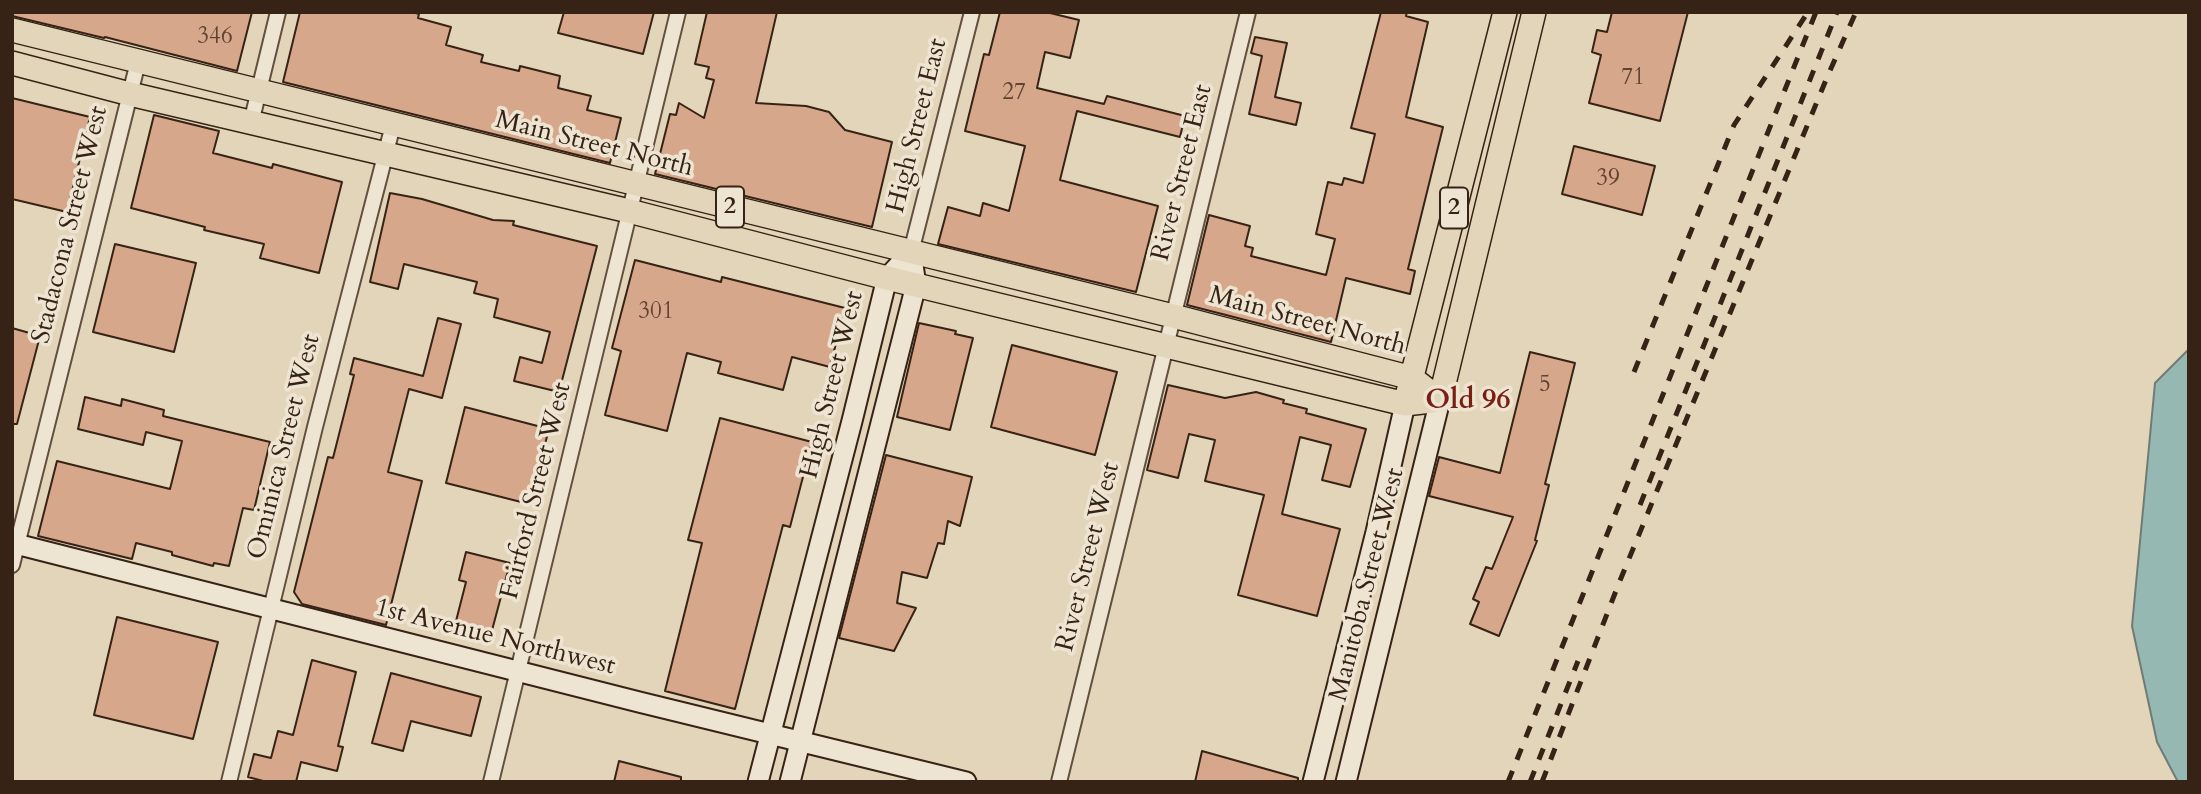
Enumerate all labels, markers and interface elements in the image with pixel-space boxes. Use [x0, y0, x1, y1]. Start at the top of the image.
house number: 346 [197, 24, 233, 52]
street label: High Street East [881, 36, 955, 216]
house number: 71 [1621, 65, 1645, 93]
house number: 27 [1002, 80, 1026, 108]
street label: River Street East [1146, 82, 1220, 264]
street label: Stadacona Street West [26, 103, 116, 347]
street label: Main Street North [492, 105, 696, 185]
house number: 39 [1596, 166, 1620, 194]
road number: 2 [716, 187, 744, 228]
road number: 2 [1440, 188, 1468, 229]
street label: Main Street North [1205, 281, 1409, 363]
street label: High Street West [795, 288, 871, 482]
house number: 301 [638, 299, 674, 327]
street label: Ominica Street West [242, 331, 328, 563]
house number: 5 [1539, 372, 1551, 400]
street label: Fairford Street West [495, 379, 579, 603]
district label: Old 96 [1425, 385, 1511, 419]
street label: River Street West [1050, 459, 1128, 655]
street label: Manitoba Street West [1324, 465, 1412, 705]
street label: 1st Avenue Northwest [372, 593, 618, 683]

